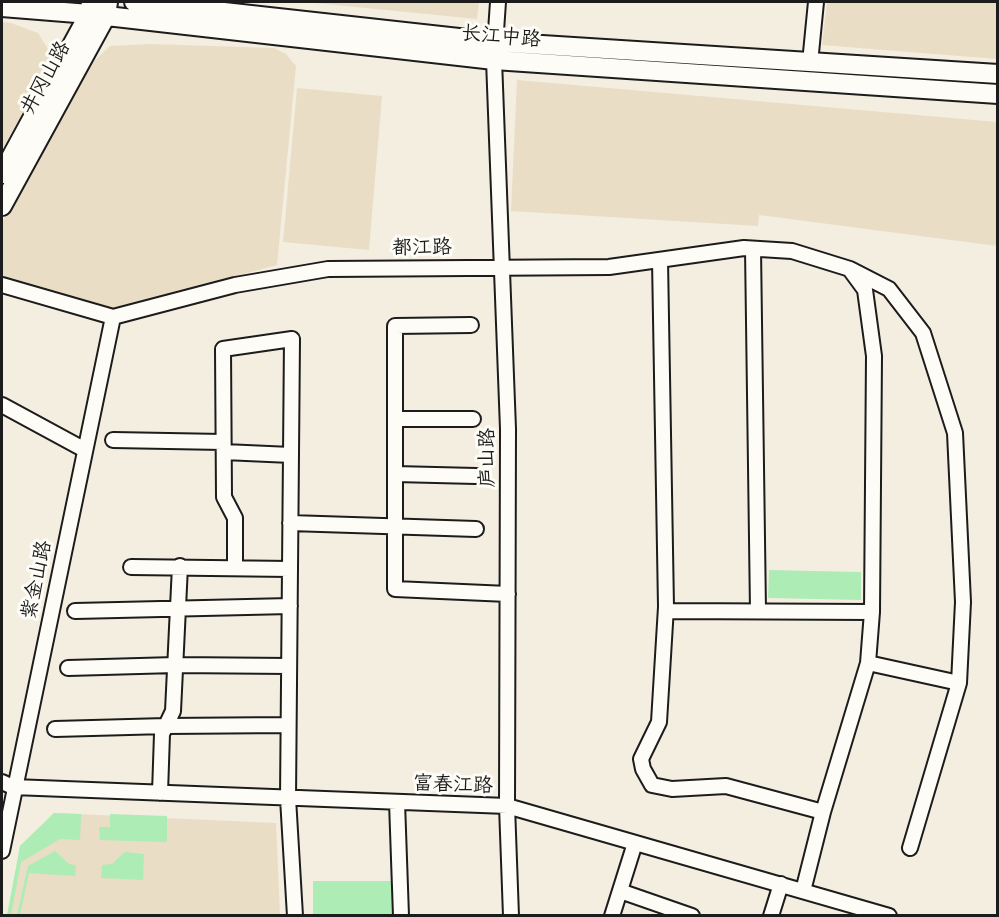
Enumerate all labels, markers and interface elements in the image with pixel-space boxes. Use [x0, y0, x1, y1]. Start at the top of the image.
street label: 长江中路 [460, 22, 542, 52]
street label: 井冈山路 [16, 37, 76, 119]
street label: 都江路 [392, 235, 452, 261]
street label: 庐山路 [476, 428, 500, 488]
street label: 紫金山路 [17, 538, 57, 622]
street label: 富春江路 [413, 772, 493, 798]

